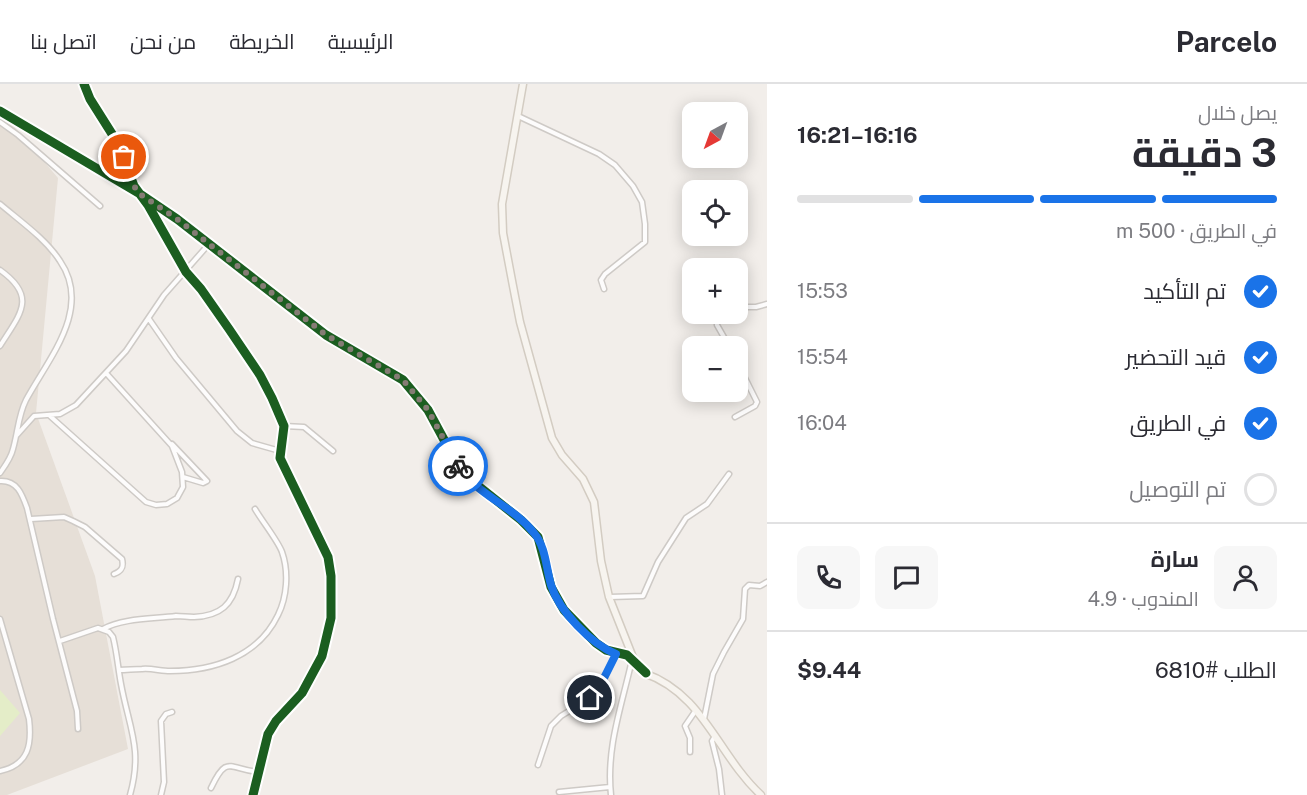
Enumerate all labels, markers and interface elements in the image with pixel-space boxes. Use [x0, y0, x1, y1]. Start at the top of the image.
text: Parcelo [1176, 25, 1277, 58]
text: اتصل بنا [30, 29, 97, 54]
text: من نحن [130, 29, 196, 54]
text: الخريطة [229, 29, 295, 54]
text: الرئيسية [328, 29, 394, 54]
text: يصل خلال [1198, 101, 1277, 125]
north arrow [682, 102, 748, 168]
map controls [682, 102, 748, 402]
text: 16:16–16:21 [797, 122, 918, 148]
text: 3 دقيقة [1132, 130, 1277, 176]
pin [98, 131, 149, 182]
icon: bag [107, 140, 140, 173]
button: locate [682, 180, 748, 246]
text: في الطريق · 500 m [1116, 219, 1277, 243]
button: + [682, 258, 748, 324]
icon: check [1244, 275, 1277, 308]
text: تم التأكيد [1143, 278, 1226, 304]
text: 15:53 [797, 279, 848, 303]
button: − [682, 336, 748, 402]
icon: check [1244, 341, 1277, 374]
text: قيد التحضير [1126, 344, 1226, 370]
text: 15:54 [797, 345, 848, 369]
icon: check [1244, 407, 1277, 440]
text: في الطريق [1130, 410, 1226, 436]
text: 16:04 [797, 411, 847, 435]
courier [428, 436, 488, 496]
icon: bike [442, 450, 475, 483]
text: تم التوصيل [1129, 476, 1226, 502]
button: phone [797, 546, 860, 609]
button: chat [875, 546, 938, 609]
text: سارة [1151, 546, 1199, 572]
button: person [1214, 546, 1277, 609]
text: المندوب · 4.9 [1088, 587, 1199, 611]
text: $9.44 [797, 657, 861, 683]
text: الطلب #6810 [1155, 657, 1277, 683]
pin [564, 672, 615, 723]
icon: home [573, 681, 606, 714]

